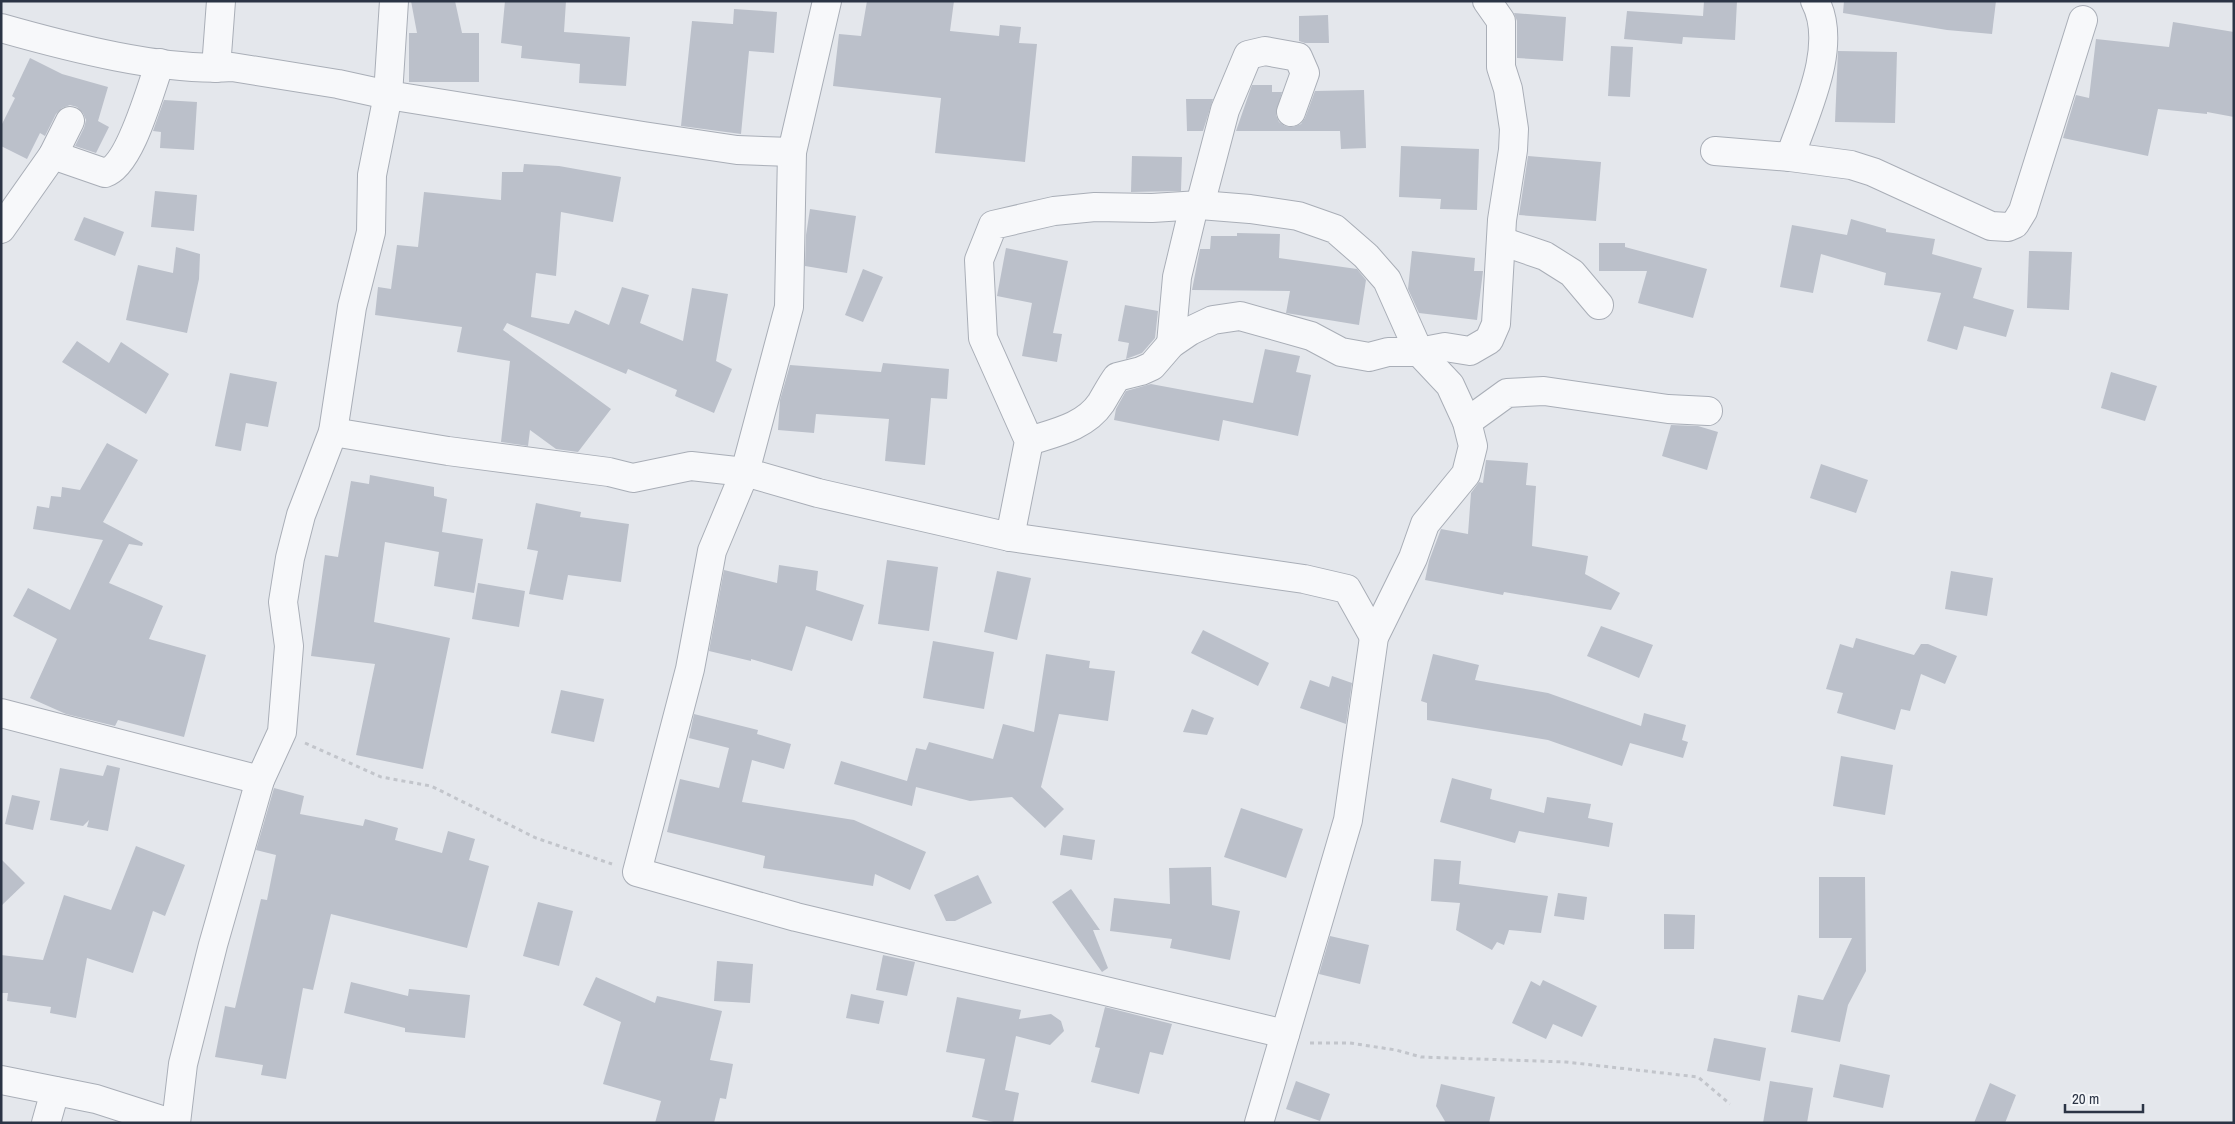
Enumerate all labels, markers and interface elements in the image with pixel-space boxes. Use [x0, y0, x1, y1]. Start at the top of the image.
scale bar [2065, 1082, 2142, 1114]
text: 20 m [2072, 1088, 2099, 1109]

